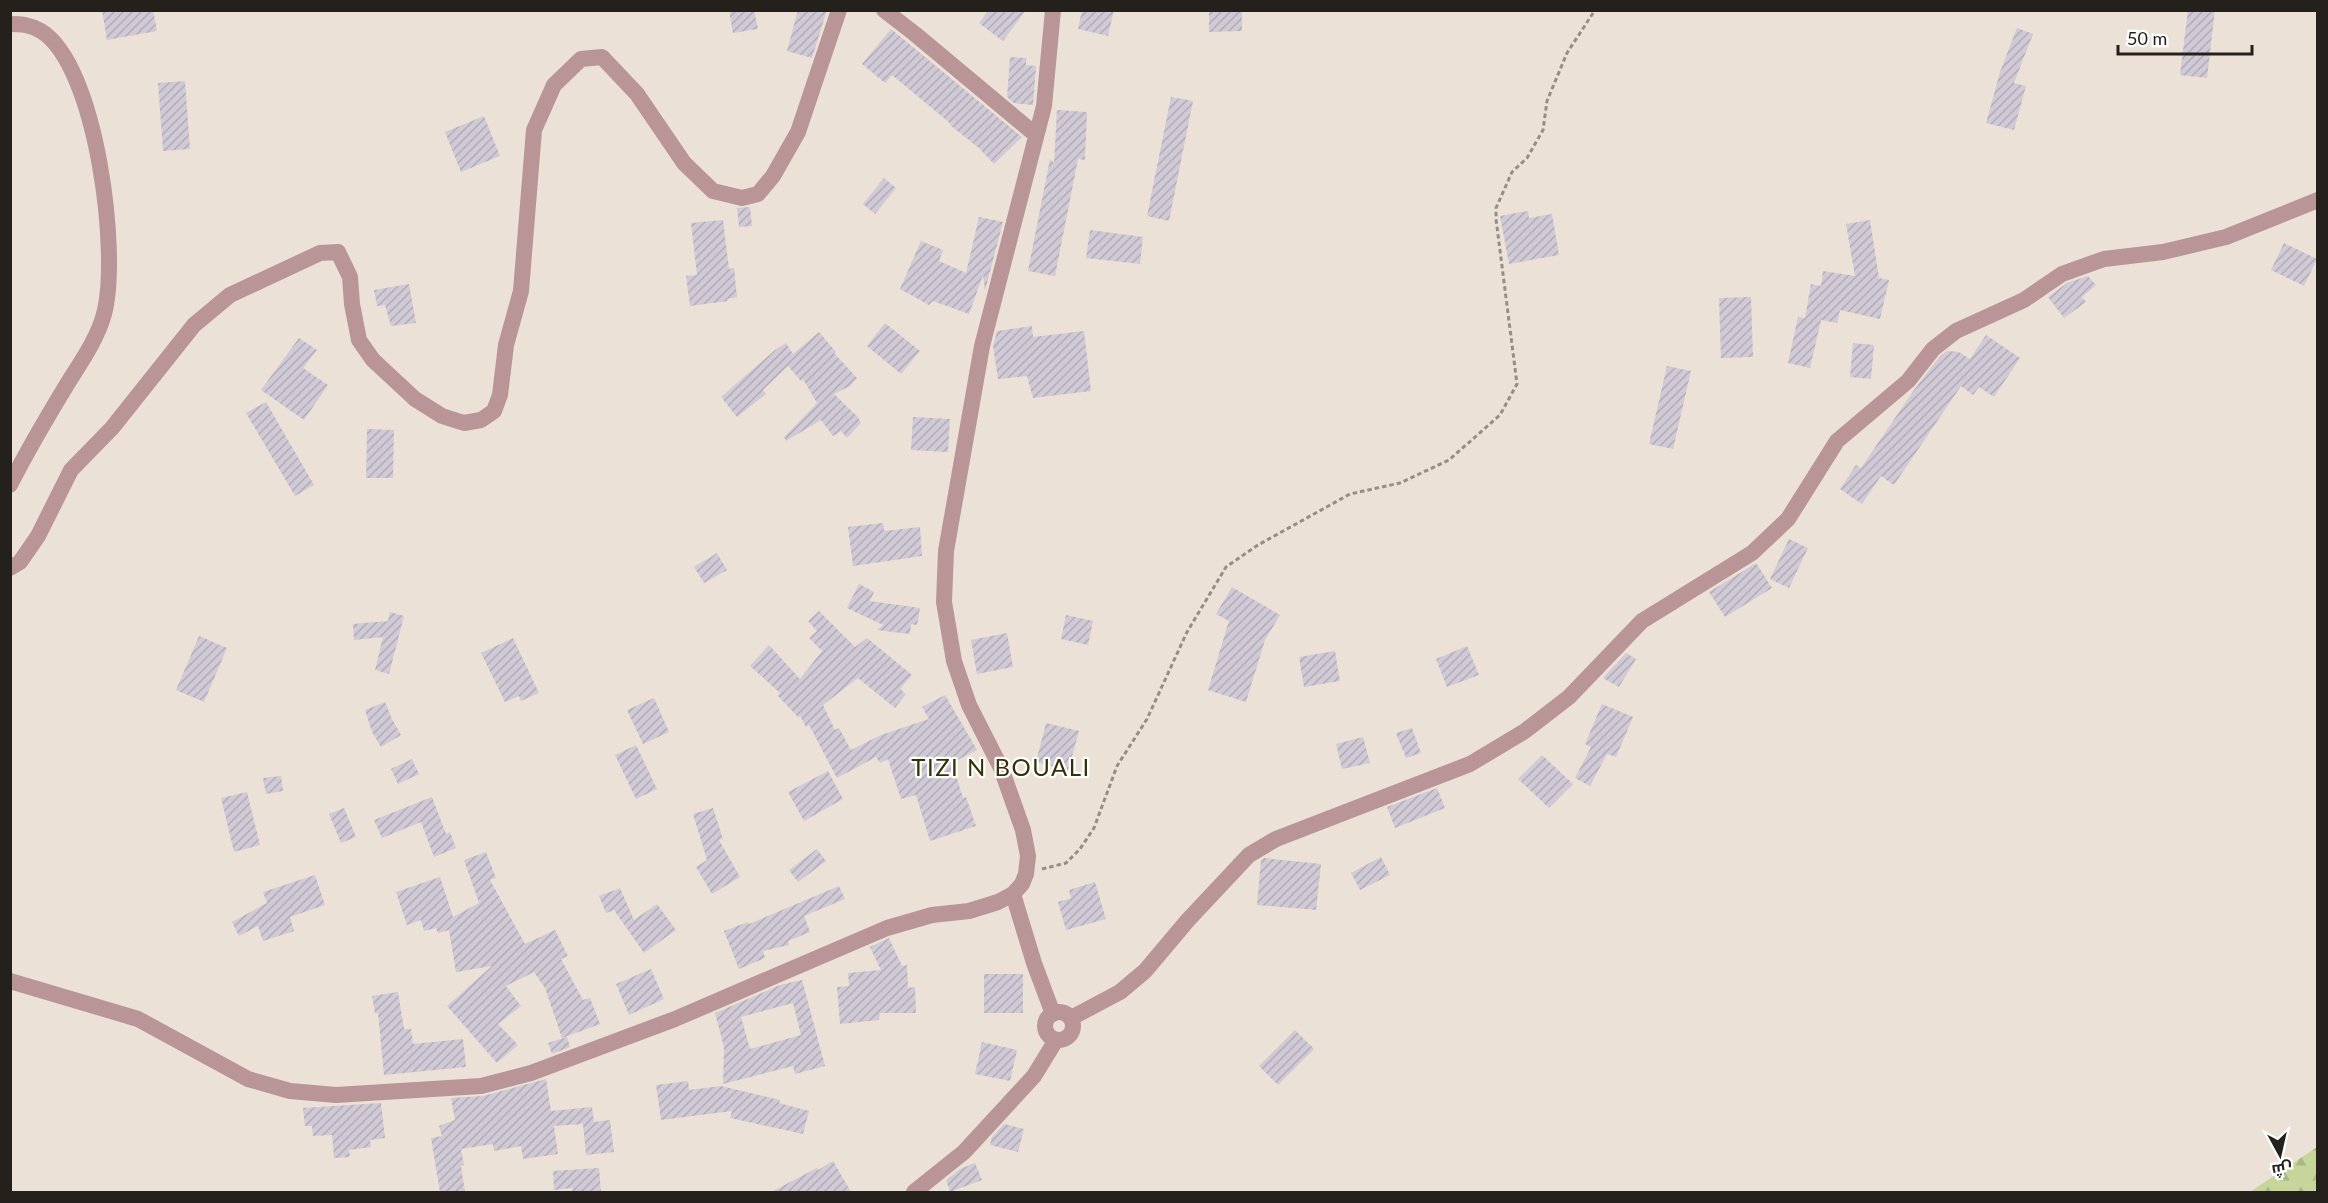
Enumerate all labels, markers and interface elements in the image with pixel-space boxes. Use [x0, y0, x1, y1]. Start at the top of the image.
scale bar [2118, 18, 2252, 56]
text: 50 m [2127, 27, 2167, 49]
district label: TIZI N BOUALI [911, 752, 1091, 781]
north arrow [2250, 1125, 2310, 1185]
text: ش [2271, 1159, 2294, 1181]

